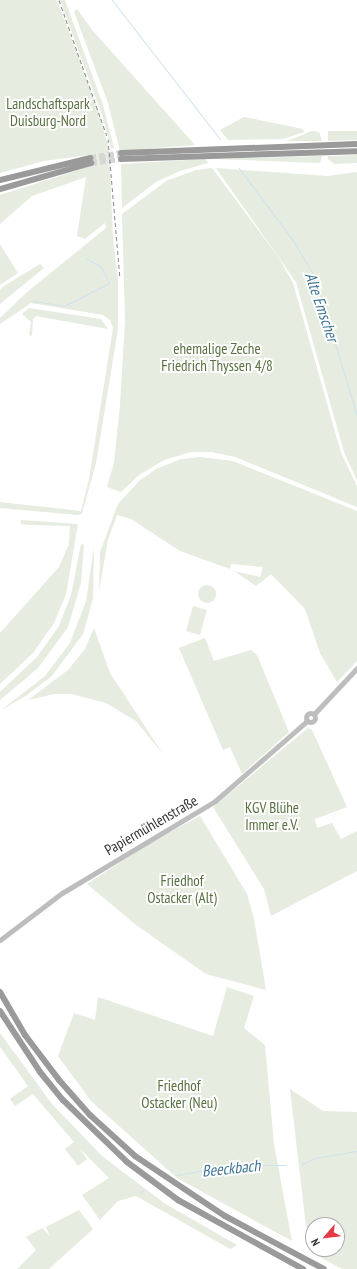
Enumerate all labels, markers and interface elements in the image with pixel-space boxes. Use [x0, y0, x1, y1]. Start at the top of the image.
park label: Landschaftspark Duisburg-Nord [6, 94, 90, 129]
water label: Alte Emscher [301, 270, 343, 344]
park label: ehemalige Zeche Friedrich Thyssen 4/8 [161, 339, 273, 374]
street label: Papiermühlenstraße [101, 791, 201, 859]
park label: KGV Blühe Immer e.V. [245, 798, 299, 833]
park label: Friedhof Ostacker (Alt) [147, 871, 217, 906]
park label: Friedhof Ostacker (Neu) [141, 1076, 217, 1111]
water label: Beeckbach [201, 1155, 261, 1181]
north arrow [305, 1217, 345, 1257]
text: N [308, 1236, 323, 1248]

